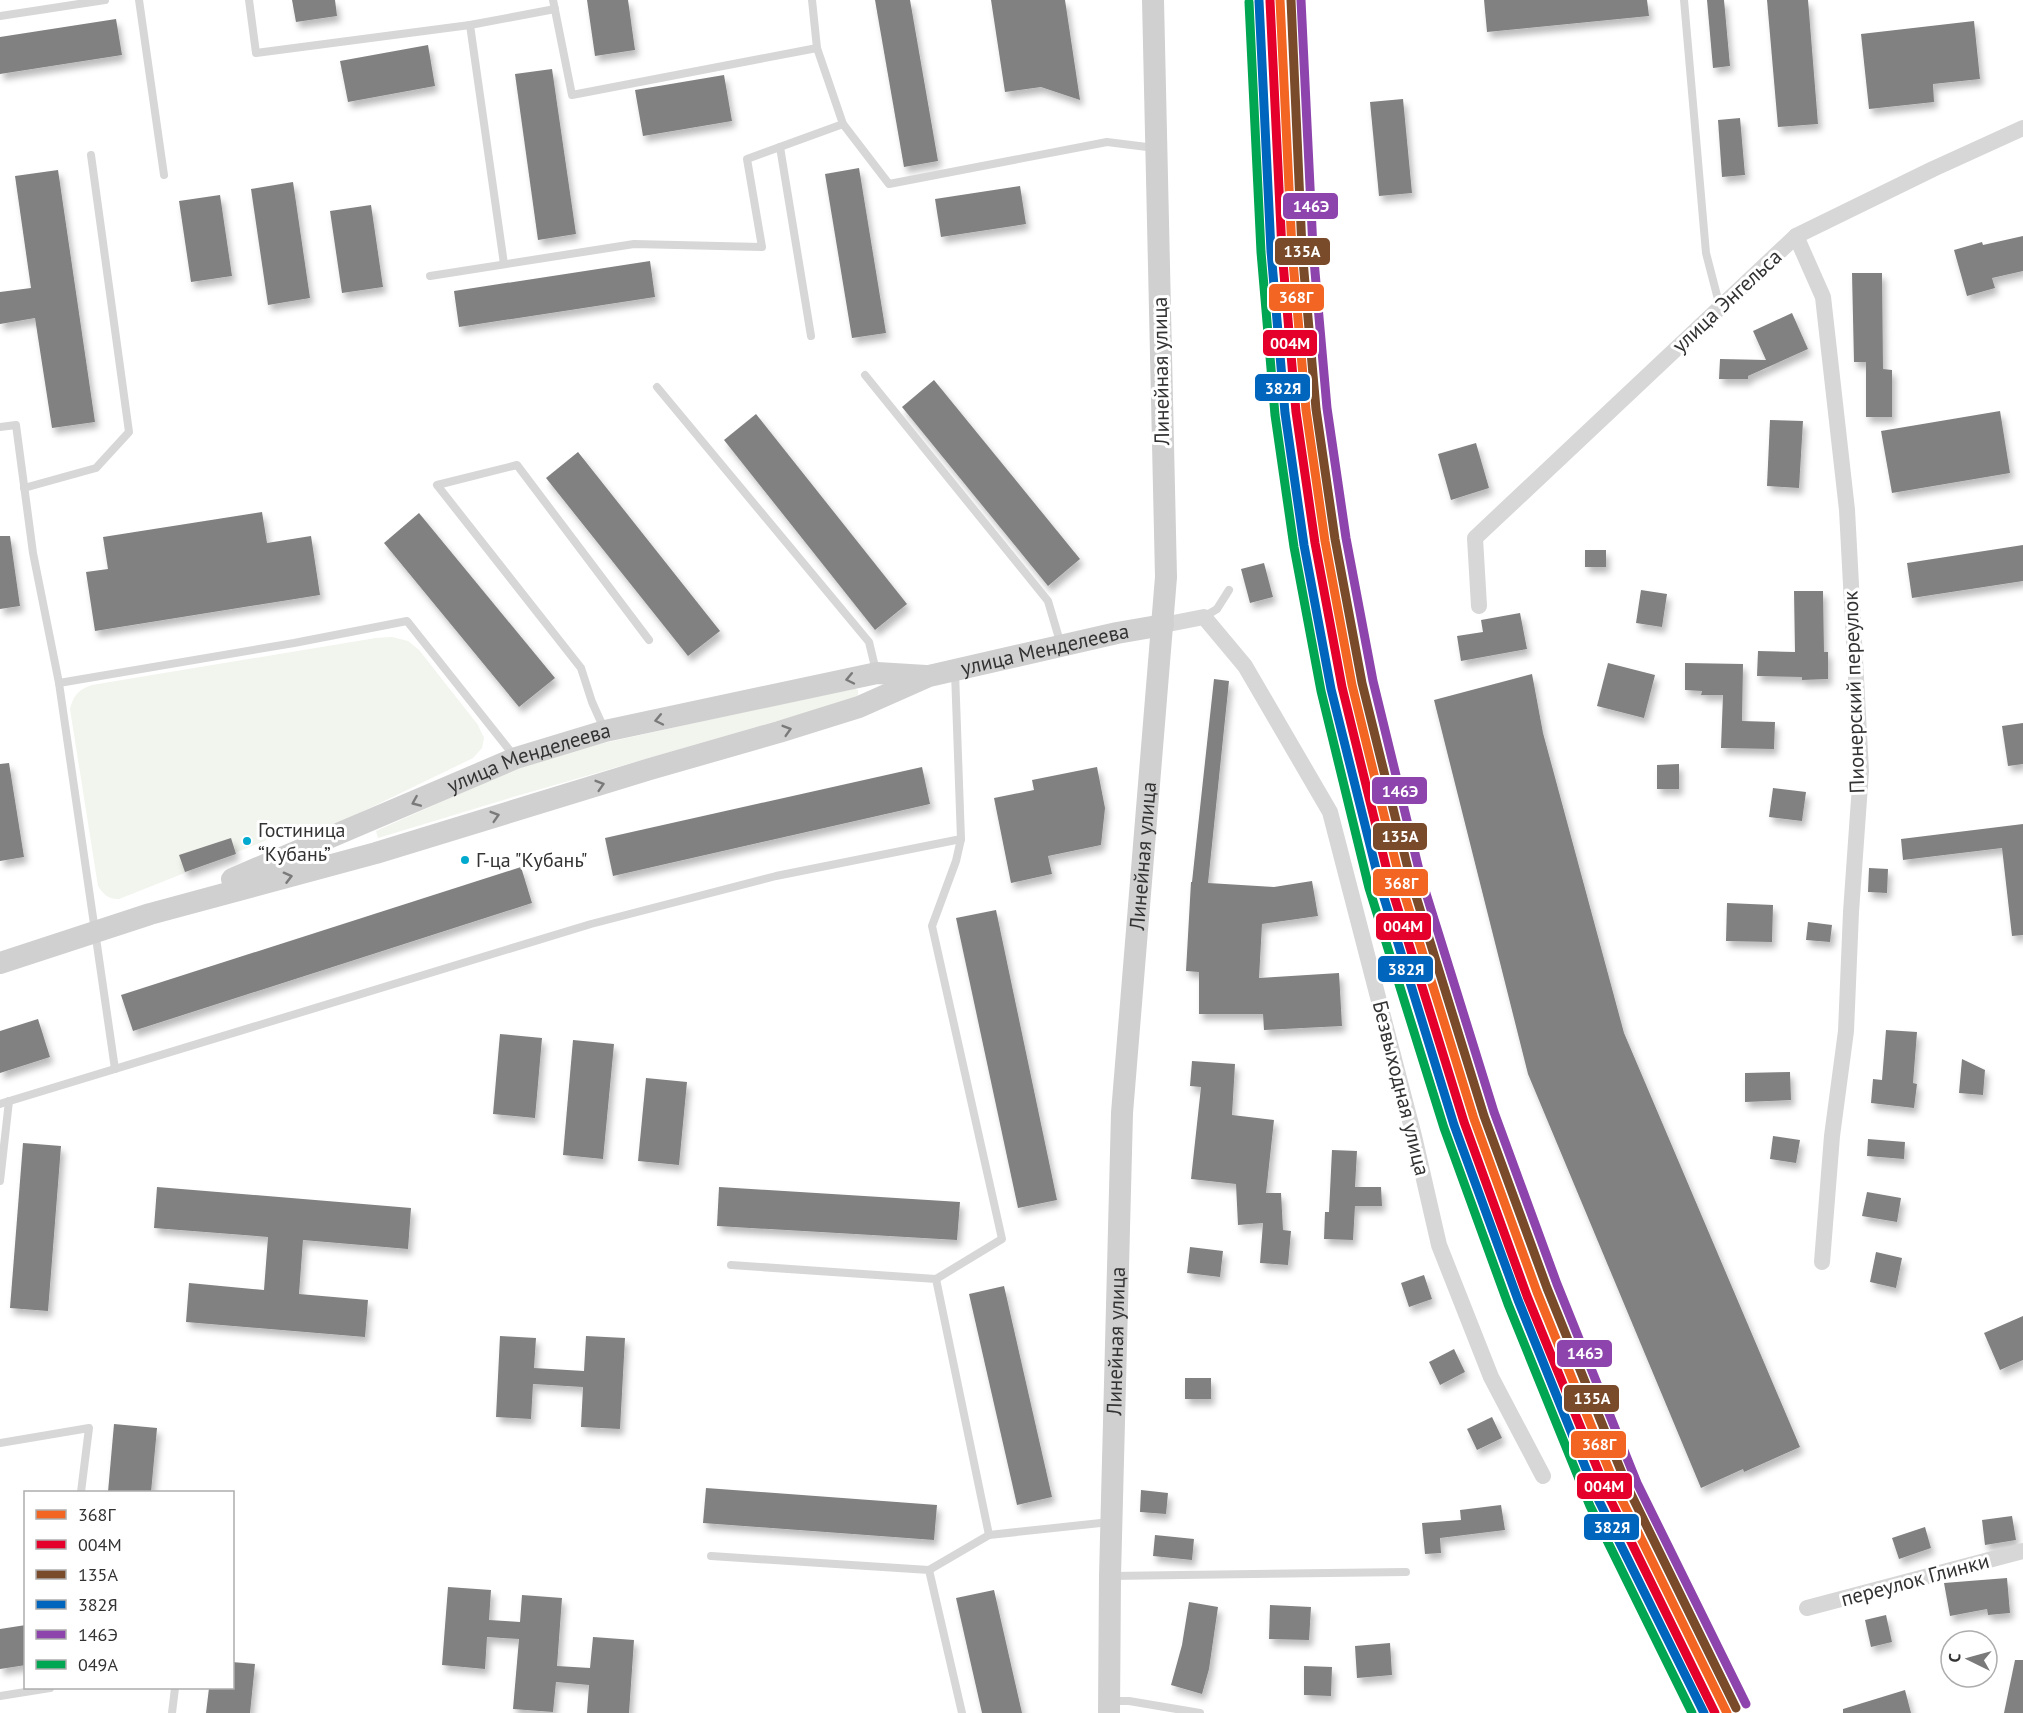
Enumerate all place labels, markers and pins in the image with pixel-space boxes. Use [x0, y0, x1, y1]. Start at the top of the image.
place label: Гостиница “Кубань” [258, 817, 346, 867]
marker: Гостиница “Кубань” [241, 835, 253, 847]
place label: Г-ца "Кубань" [476, 847, 587, 873]
marker: Г-ца "Кубань" [459, 854, 471, 866]

